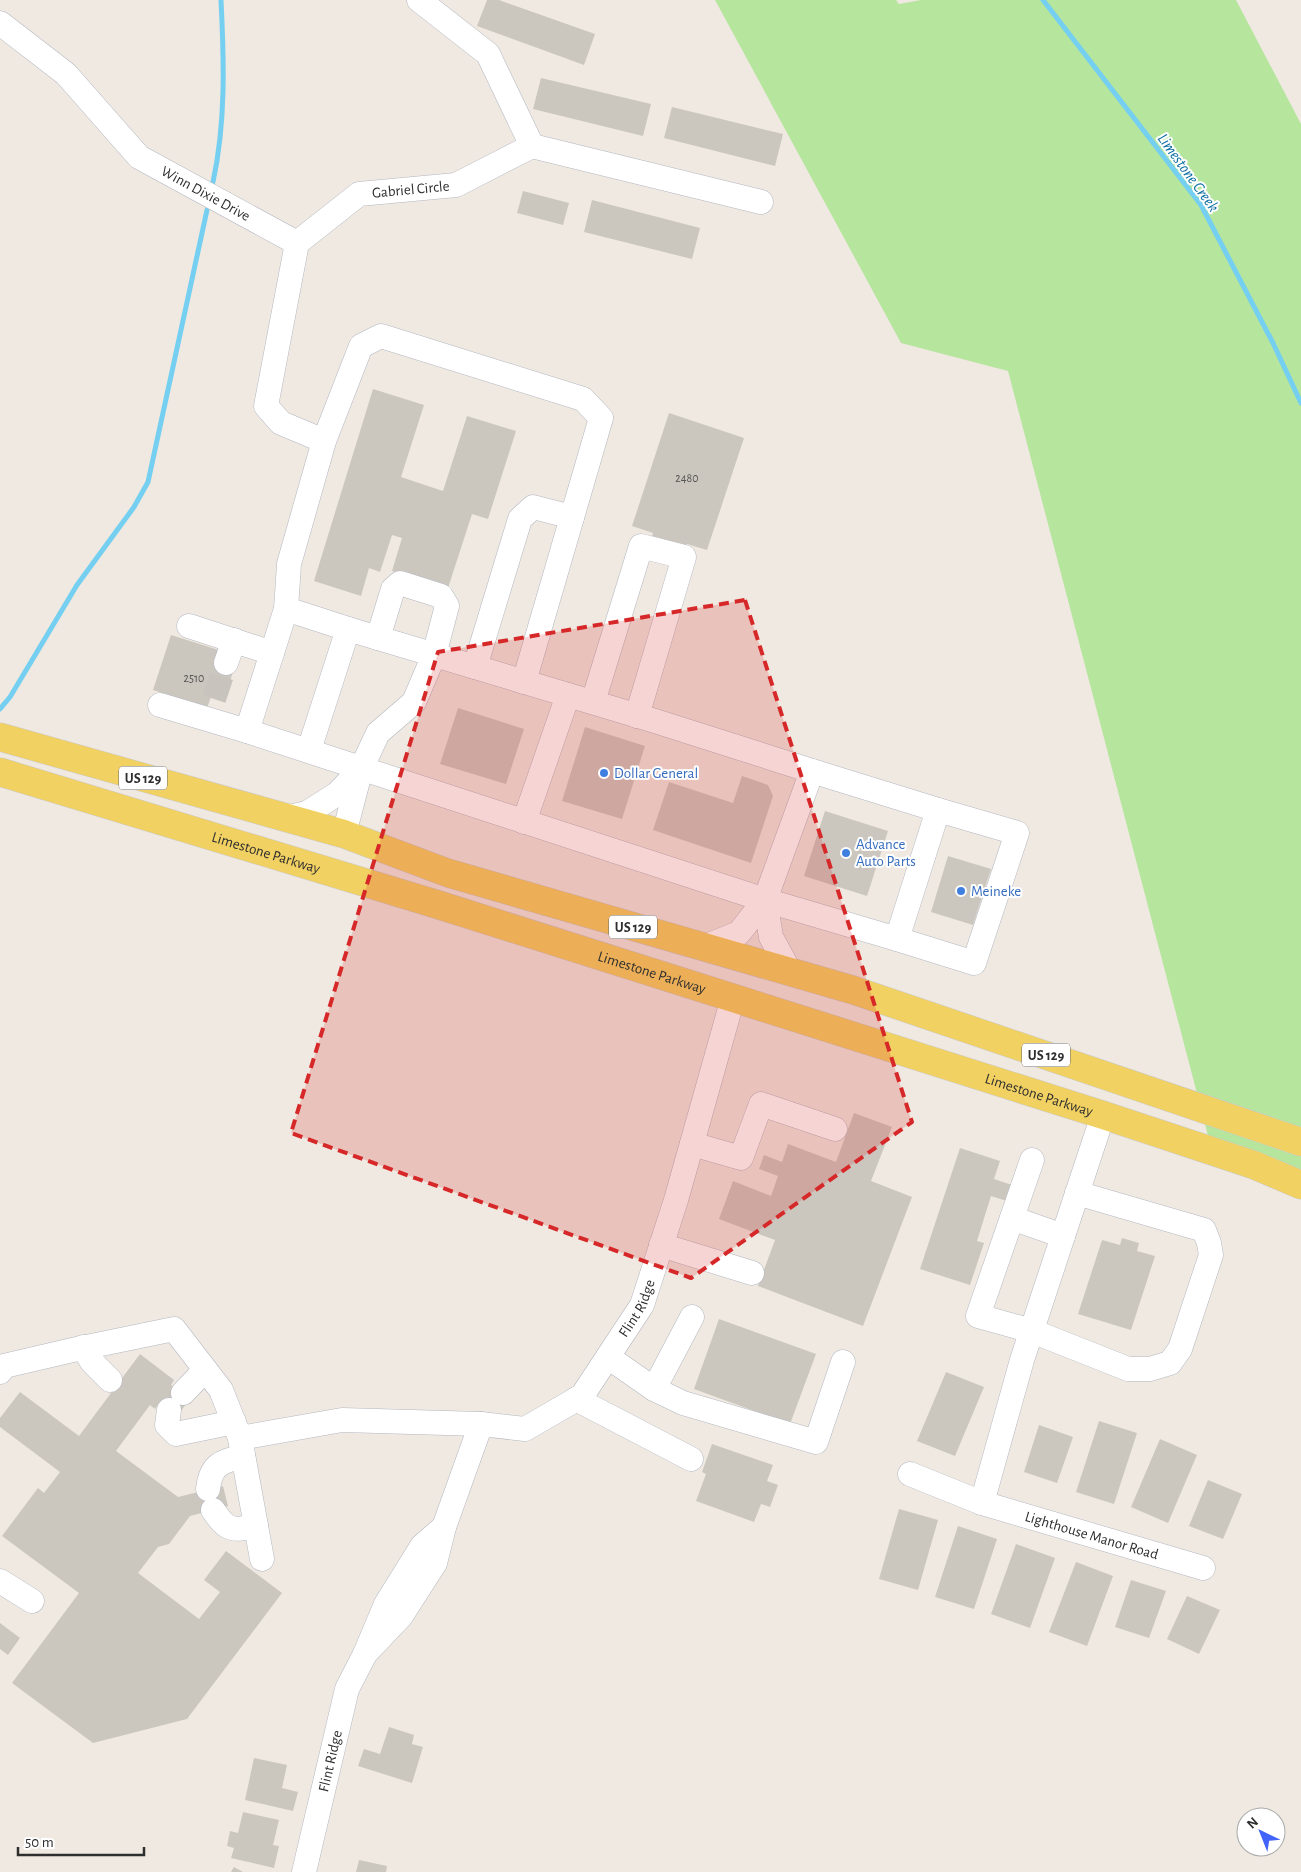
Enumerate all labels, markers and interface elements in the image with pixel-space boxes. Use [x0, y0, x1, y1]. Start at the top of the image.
water label: Limestone Creek [1155, 131, 1222, 215]
street label: Winn Dixie Drive [158, 164, 253, 224]
street label: Gabriel Circle [371, 179, 450, 201]
house number: 2480 [675, 472, 699, 484]
house number: 2510 [184, 672, 204, 684]
road number: US 129 [119, 766, 167, 790]
place label: Dollar General [614, 766, 698, 781]
marker: Dollar General [598, 767, 610, 779]
street label: Limestone Parkway [210, 830, 322, 877]
place label: Advance Auto Parts [856, 837, 916, 869]
marker: Advance Auto Parts [840, 847, 852, 859]
place label: Meineke [971, 884, 1021, 899]
marker: Meineke [955, 885, 967, 897]
road number: US 129 [609, 916, 657, 939]
street label: Limestone Parkway [596, 949, 708, 997]
road number: US 129 [1022, 1044, 1070, 1066]
street label: Limestone Parkway [983, 1071, 1095, 1119]
street label: Flint Ridge [616, 1278, 658, 1340]
street label: Lighthouse Manor Road [1023, 1509, 1160, 1563]
street label: Flint Ridge [316, 1729, 345, 1793]
north arrow [1236, 1807, 1286, 1857]
text: N [1244, 1815, 1261, 1832]
scale bar [18, 1824, 144, 1856]
text: 50 m [25, 1835, 54, 1850]

